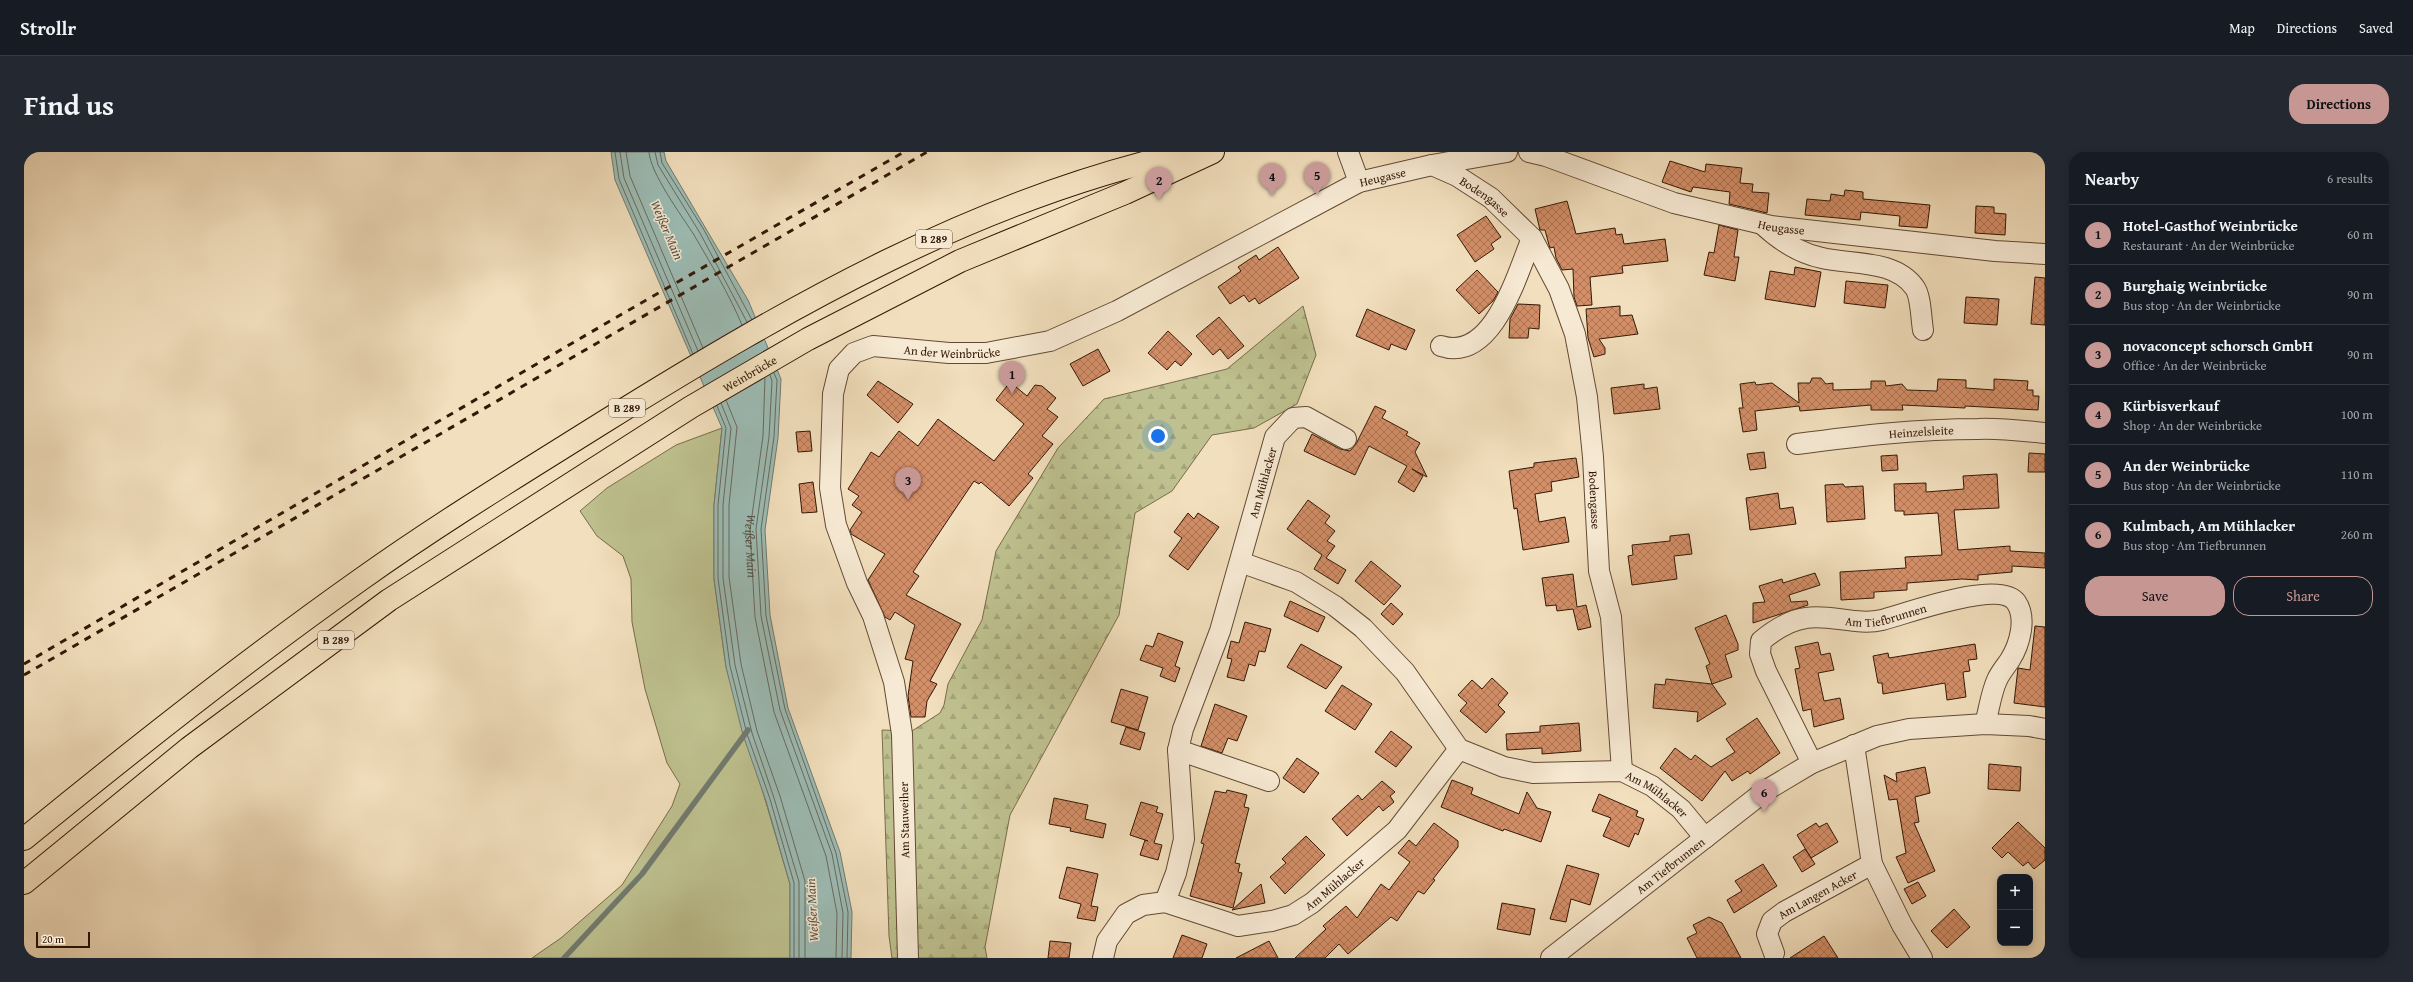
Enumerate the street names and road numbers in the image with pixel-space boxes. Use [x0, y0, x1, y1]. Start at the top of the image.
street label: Heugasse [1358, 163, 1408, 190]
street label: Bodengasse [1457, 172, 1514, 221]
street label: Heugasse [1756, 215, 1806, 238]
road number: B 289 [916, 230, 952, 248]
street label: An der Weinbrücke [903, 340, 1002, 362]
street label: Weinbrücke [719, 350, 780, 395]
road number: B 289 [609, 399, 645, 417]
street label: Heinzelsleite [1888, 421, 1954, 442]
street label: Am Mühlacker [1244, 445, 1280, 520]
street label: Bodengasse [1585, 470, 1605, 530]
street label: Am Tiefbrunnen [1844, 599, 1928, 630]
road number: B 289 [318, 631, 354, 649]
street label: Am Mühlacker [1623, 766, 1693, 821]
street label: Am Stauweiher [895, 782, 913, 858]
street label: Am Tiefbrunnen [1632, 833, 1708, 897]
street label: Am Mühlacker [1301, 853, 1368, 914]
street label: Am Langen Acker [1774, 865, 1860, 922]

